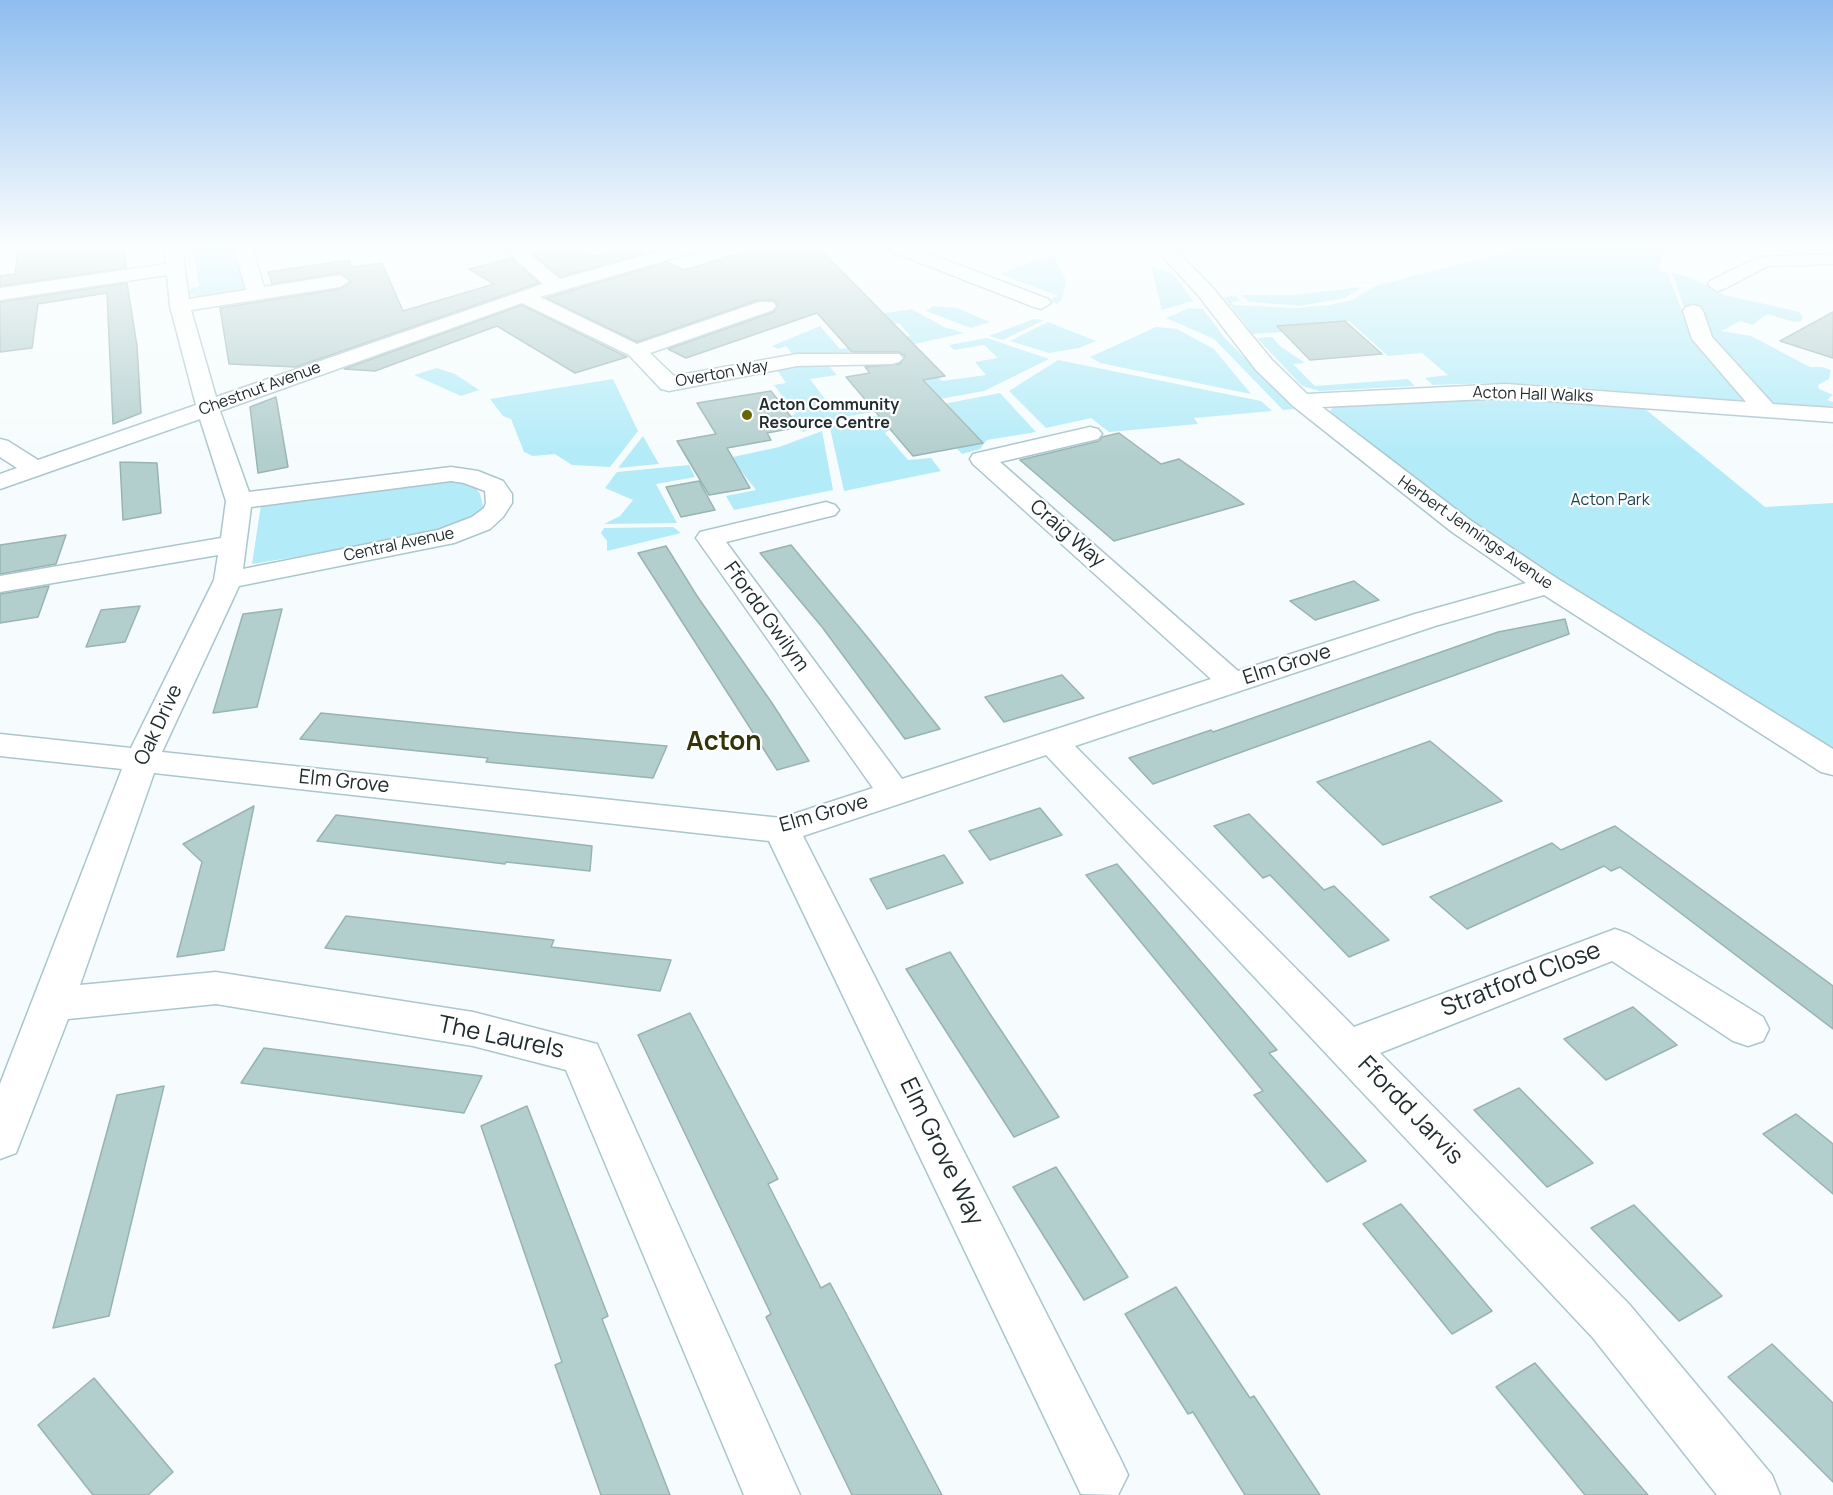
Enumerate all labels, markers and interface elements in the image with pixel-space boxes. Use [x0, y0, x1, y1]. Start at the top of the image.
street label: Overton Way [674, 356, 770, 392]
street label: Chestnut Avenue [196, 358, 324, 420]
street label: Acton Hall Walks [1472, 383, 1594, 407]
place label: Acton Community Resource Centre [759, 396, 899, 434]
marker: Acton Community Resource Centre [740, 408, 754, 422]
street label: Herbert Jennings Avenue [1394, 472, 1556, 594]
park label: Acton Park [1570, 491, 1650, 511]
street label: Craig Way [1025, 495, 1109, 573]
street label: Central Avenue [342, 524, 456, 566]
street label: Ffordd Gwilym [718, 558, 814, 676]
street label: Elm Grove [1240, 640, 1334, 690]
street label: Oak Drive [130, 681, 188, 769]
district label: Acton [686, 727, 762, 759]
street label: Elm Grove [297, 765, 391, 799]
street label: Elm Grove [777, 790, 871, 838]
street label: Stratford Close [1437, 936, 1605, 1024]
street label: The Laurels [435, 1011, 567, 1065]
street label: Ffordd Jarvis [1351, 1051, 1469, 1171]
street label: Elm Grove Way [893, 1073, 989, 1231]

